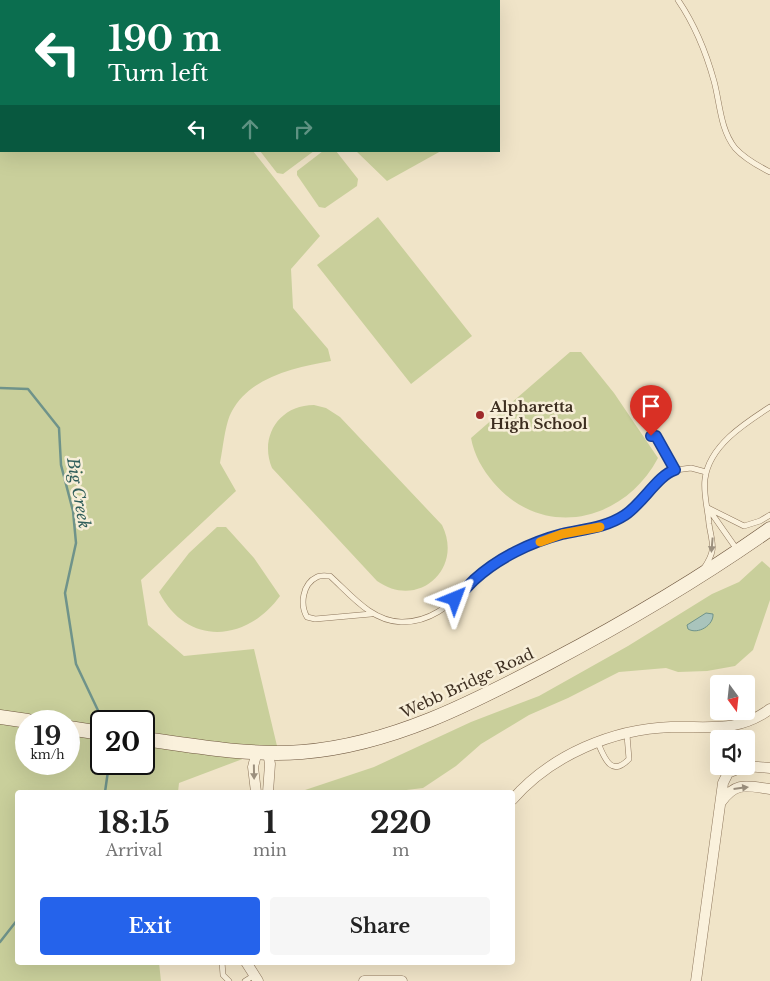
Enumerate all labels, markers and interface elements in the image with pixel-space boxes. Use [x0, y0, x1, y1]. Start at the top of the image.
text: 190 m [108, 17, 221, 60]
icon: left [25, 20, 90, 85]
text: Turn left [108, 60, 208, 87]
icon: left [183, 115, 211, 143]
icon: ahead [236, 115, 264, 143]
icon: right [289, 115, 317, 143]
pin [630, 385, 672, 436]
icon: arrive [637, 392, 665, 420]
place label: Alpharetta High School [489, 397, 588, 433]
marker: Alpharetta High School [474, 409, 486, 421]
water label: Big Creek [63, 455, 95, 530]
one-way arrow [707, 538, 715, 554]
position arrow [428, 572, 480, 624]
street label: Webb Bridge Road [397, 644, 537, 723]
north arrow [710, 675, 755, 720]
map controls [710, 675, 755, 775]
speed limit sign: 20 [90, 710, 155, 775]
text: 19 [34, 721, 61, 752]
button: sound [710, 730, 755, 775]
text: km/h [30, 747, 65, 762]
one-way arrow [250, 764, 258, 780]
one-way arrow [733, 784, 749, 792]
text: 18:15 [98, 804, 170, 841]
text: 1 [263, 804, 276, 841]
text: 220 [370, 804, 432, 841]
text: Arrival [106, 840, 162, 860]
text: min [253, 840, 287, 860]
text: m [392, 840, 409, 860]
button: Exit [40, 897, 260, 955]
button: Share [270, 897, 490, 955]

